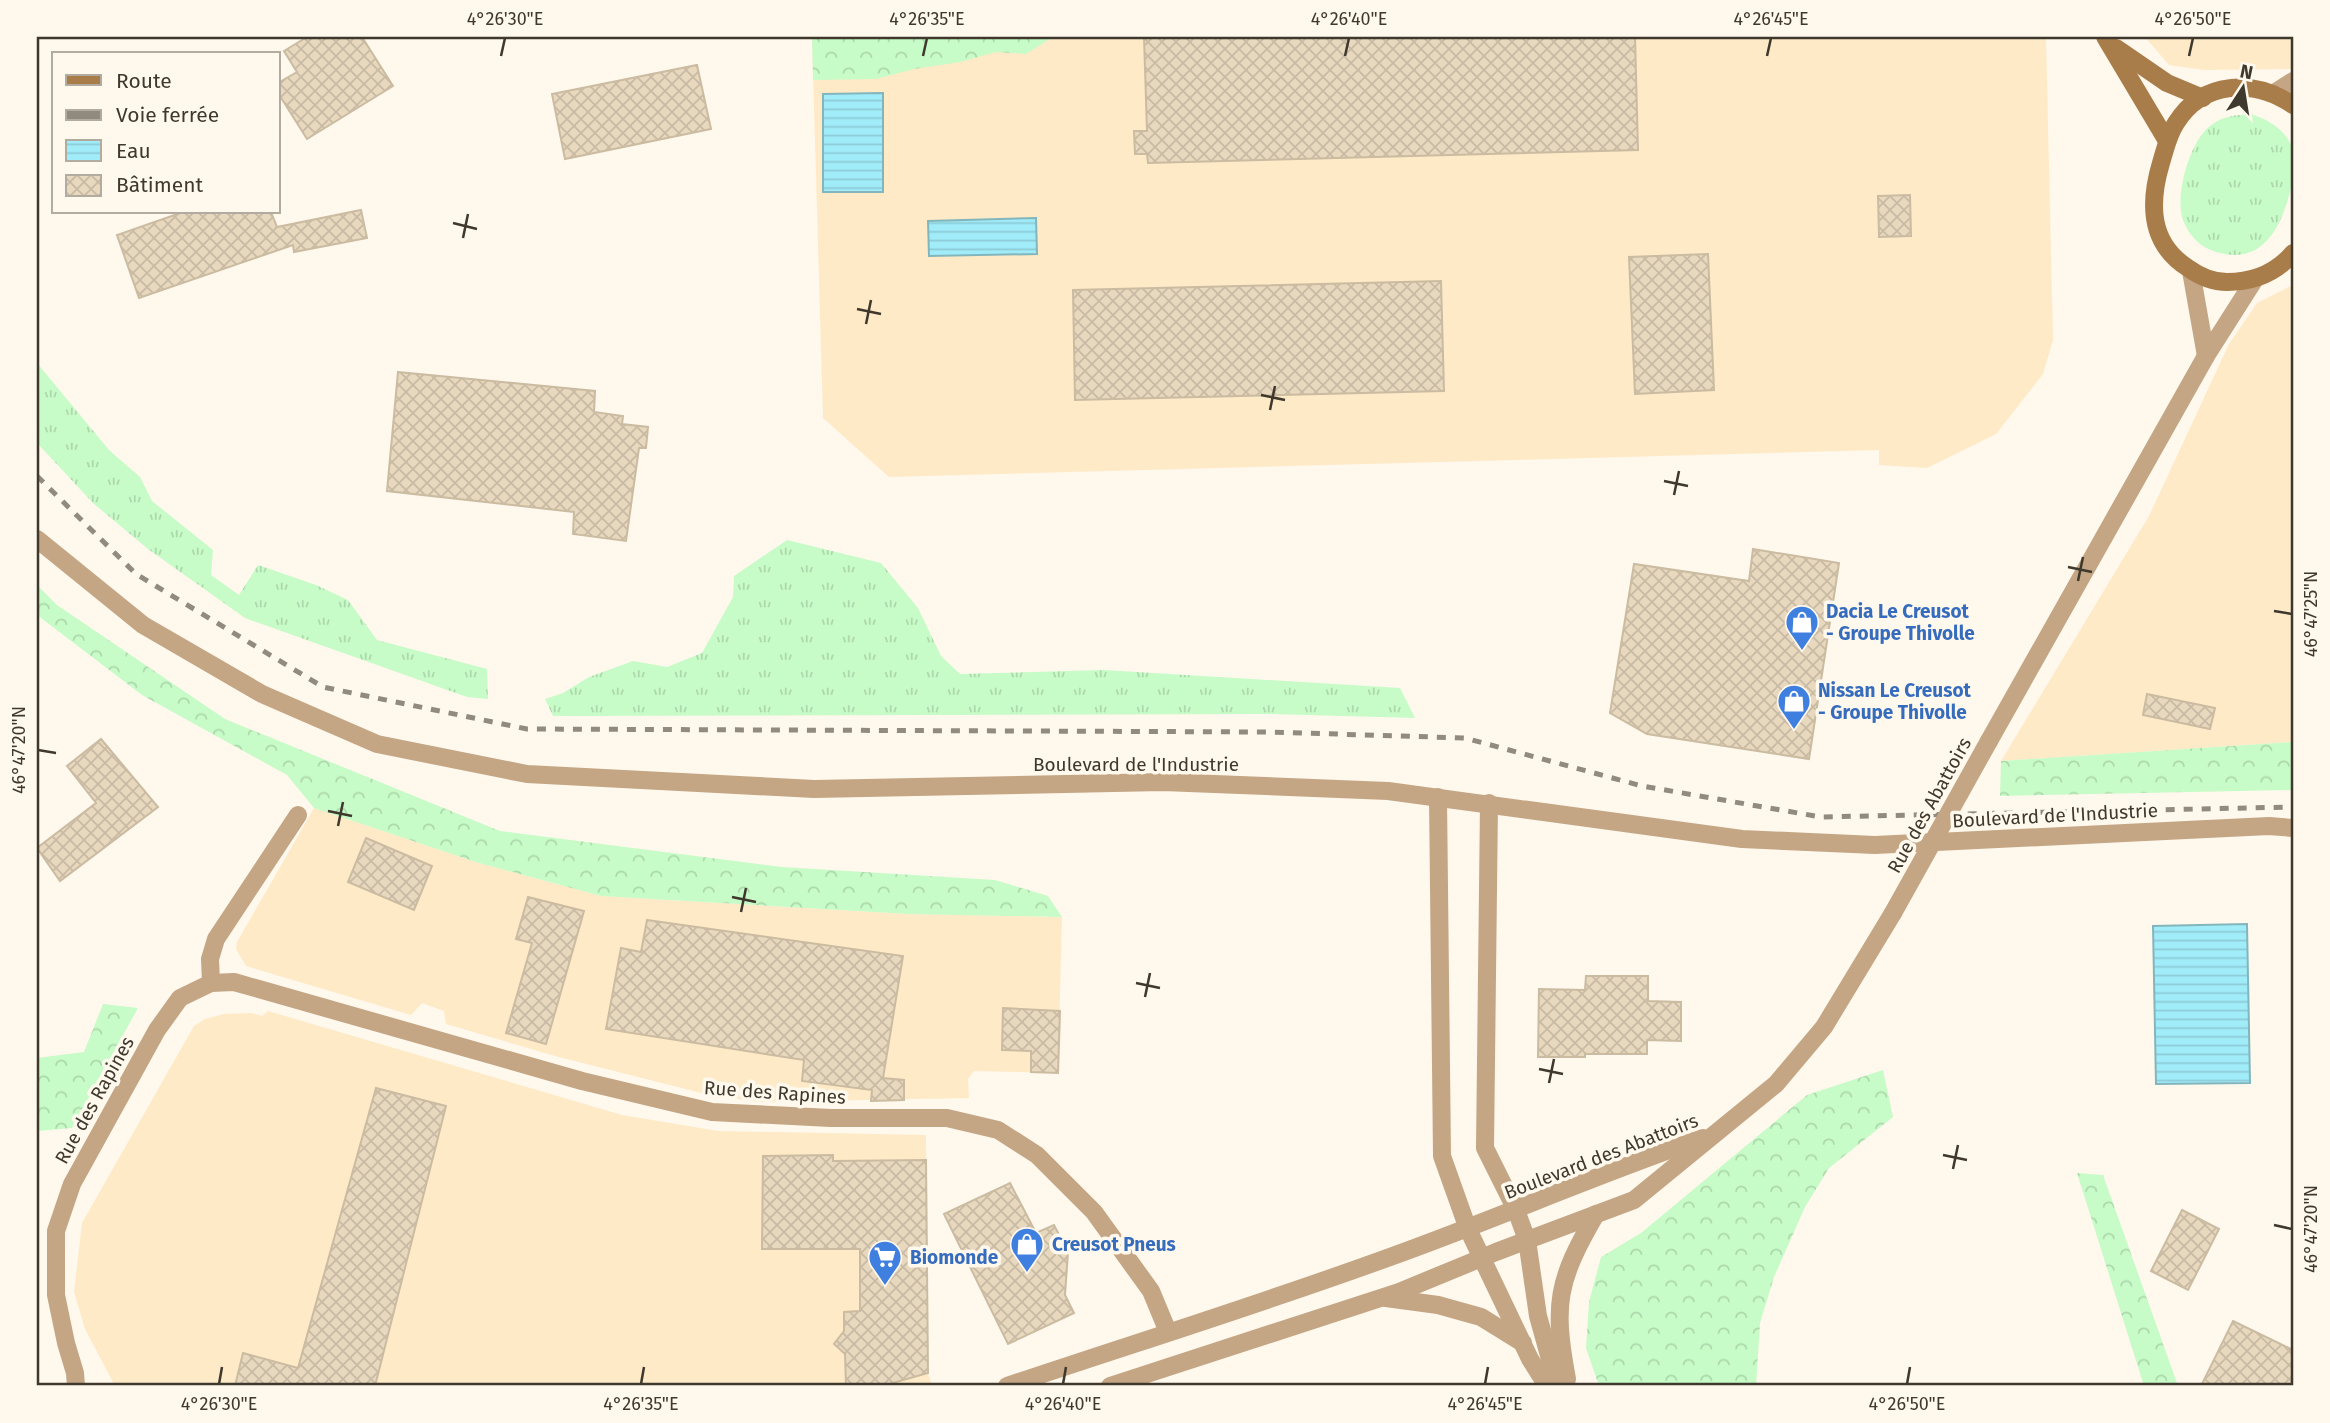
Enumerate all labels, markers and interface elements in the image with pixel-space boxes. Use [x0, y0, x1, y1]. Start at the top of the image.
text: 4°26'30"E [467, 8, 543, 30]
text: 4°26'35"E [889, 8, 965, 30]
text: 4°26'40"E [1311, 8, 1387, 30]
text: 4°26'45"E [1733, 8, 1809, 30]
text: 4°26'50"E [2155, 8, 2231, 30]
legend [52, 52, 280, 214]
north arrow [2208, 52, 2278, 122]
text: N [2238, 59, 2255, 84]
text: Route [116, 68, 172, 94]
text: Voie ferrée [116, 102, 219, 128]
text: Eau [116, 138, 151, 164]
text: Bâtiment [116, 172, 203, 198]
text: 46°47'25"N [2300, 571, 2322, 657]
place label: Dacia Le Creusot - Groupe Thivolle [1826, 600, 1975, 645]
shop icon: Dacia Le Creusot - Groupe Thivolle [1783, 603, 1821, 652]
place label: Nissan Le Creusot - Groupe Thivolle [1818, 679, 1972, 724]
shop icon: Nissan Le Creusot - Groupe Thivolle [1775, 682, 1813, 731]
text: 46°47'20"N [8, 706, 30, 794]
street label: Rue des Abattoirs [1883, 733, 1976, 877]
street label: Boulevard de l'Industrie [1033, 753, 1239, 776]
street label: Boulevard de l'Industrie [1951, 799, 2159, 832]
street label: Rue des Rapines [50, 1032, 139, 1168]
street label: Rue des Rapines [703, 1076, 847, 1109]
street label: Boulevard des Abattoirs [1501, 1109, 1701, 1204]
text: 46°47'20"N [2300, 1185, 2322, 1273]
shop icon: Creusot Pneus [1008, 1225, 1046, 1274]
place label: Creusot Pneus [1052, 1233, 1176, 1256]
supermarket icon: Biomonde [866, 1238, 904, 1287]
place label: Biomonde [910, 1246, 998, 1269]
text: 4°26'30"E [181, 1393, 257, 1415]
text: 4°26'35"E [603, 1393, 679, 1415]
text: 4°26'40"E [1025, 1393, 1101, 1415]
text: 4°26'45"E [1447, 1393, 1523, 1415]
text: 4°26'50"E [1869, 1393, 1945, 1415]

